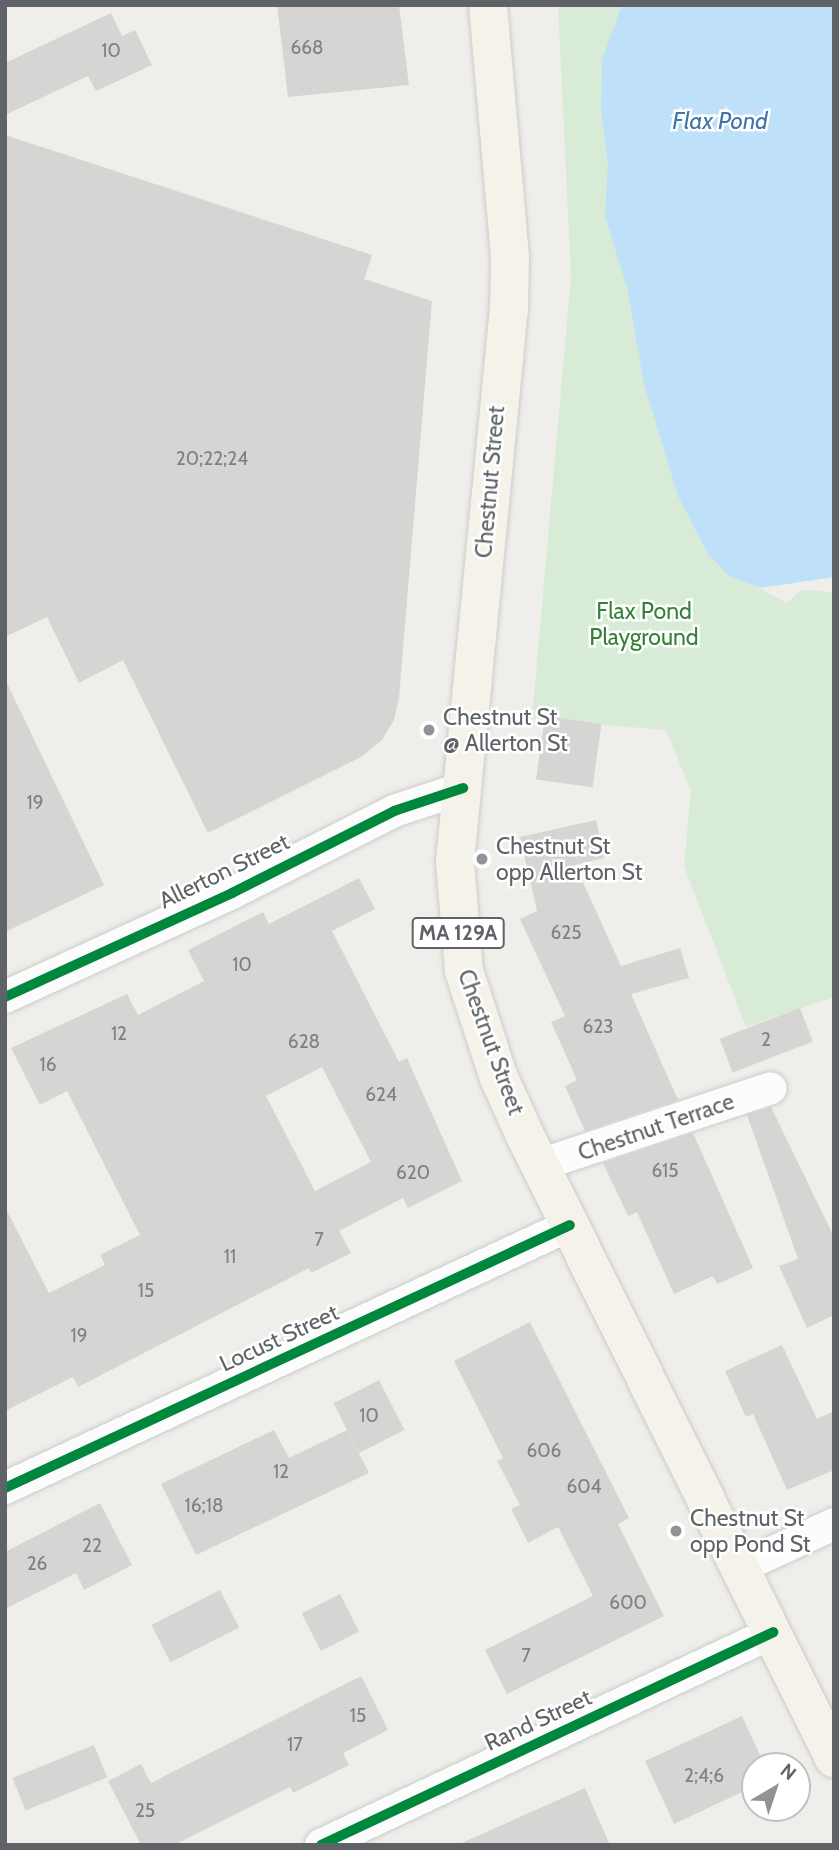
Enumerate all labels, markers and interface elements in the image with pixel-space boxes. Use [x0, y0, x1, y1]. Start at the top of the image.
house number: 668 [290, 37, 324, 59]
house number: 10 [101, 40, 121, 62]
water label: Flax Pond [672, 107, 768, 135]
street label: Chestnut Street [470, 405, 510, 559]
house number: 20;22;24 [176, 448, 248, 470]
park label: Flax Pond Playground [589, 597, 699, 651]
place label: Chestnut St @ Allerton St [443, 703, 568, 757]
marker: Chestnut St @ Allerton St [421, 722, 437, 738]
house number: 19 [27, 792, 43, 814]
street label: Allerton Street [154, 828, 294, 914]
place label: Chestnut St opp Allerton St [496, 832, 642, 886]
marker: Chestnut St opp Allerton St [474, 851, 490, 867]
road number: MA 129A [411, 916, 505, 950]
house number: 625 [550, 922, 582, 944]
house number: 10 [232, 954, 252, 976]
street label: Chestnut Street [452, 966, 530, 1118]
house number: 623 [582, 1016, 614, 1038]
house number: 12 [111, 1023, 127, 1045]
house number: 2 [761, 1029, 771, 1051]
house number: 628 [288, 1031, 320, 1053]
house number: 16 [40, 1054, 56, 1076]
house number: 624 [365, 1084, 397, 1106]
street label: Chestnut Terrace [574, 1087, 738, 1167]
house number: 615 [651, 1160, 679, 1182]
house number: 620 [396, 1162, 430, 1184]
house number: 7 [314, 1229, 324, 1251]
house number: 11 [224, 1246, 236, 1268]
house number: 15 [138, 1280, 154, 1302]
street label: Locust Street [215, 1298, 343, 1378]
house number: 19 [71, 1325, 87, 1347]
house number: 10 [359, 1405, 379, 1427]
house number: 606 [527, 1440, 561, 1462]
house number: 12 [273, 1461, 289, 1483]
house number: 604 [566, 1476, 602, 1498]
house number: 16;18 [185, 1495, 223, 1517]
place label: Chestnut St opp Pond St [690, 1504, 811, 1558]
marker: Chestnut St opp Pond St [668, 1523, 684, 1539]
house number: 22 [82, 1535, 102, 1557]
house number: 26 [27, 1553, 47, 1575]
house number: 600 [609, 1592, 647, 1614]
house number: 7 [521, 1645, 531, 1667]
street label: Rand Street [480, 1683, 596, 1757]
house number: 15 [350, 1705, 366, 1727]
house number: 17 [287, 1734, 303, 1756]
north arrow [741, 1752, 811, 1822]
text: N [776, 1759, 801, 1785]
house number: 2;4;6 [684, 1765, 724, 1787]
house number: 25 [135, 1800, 155, 1822]

